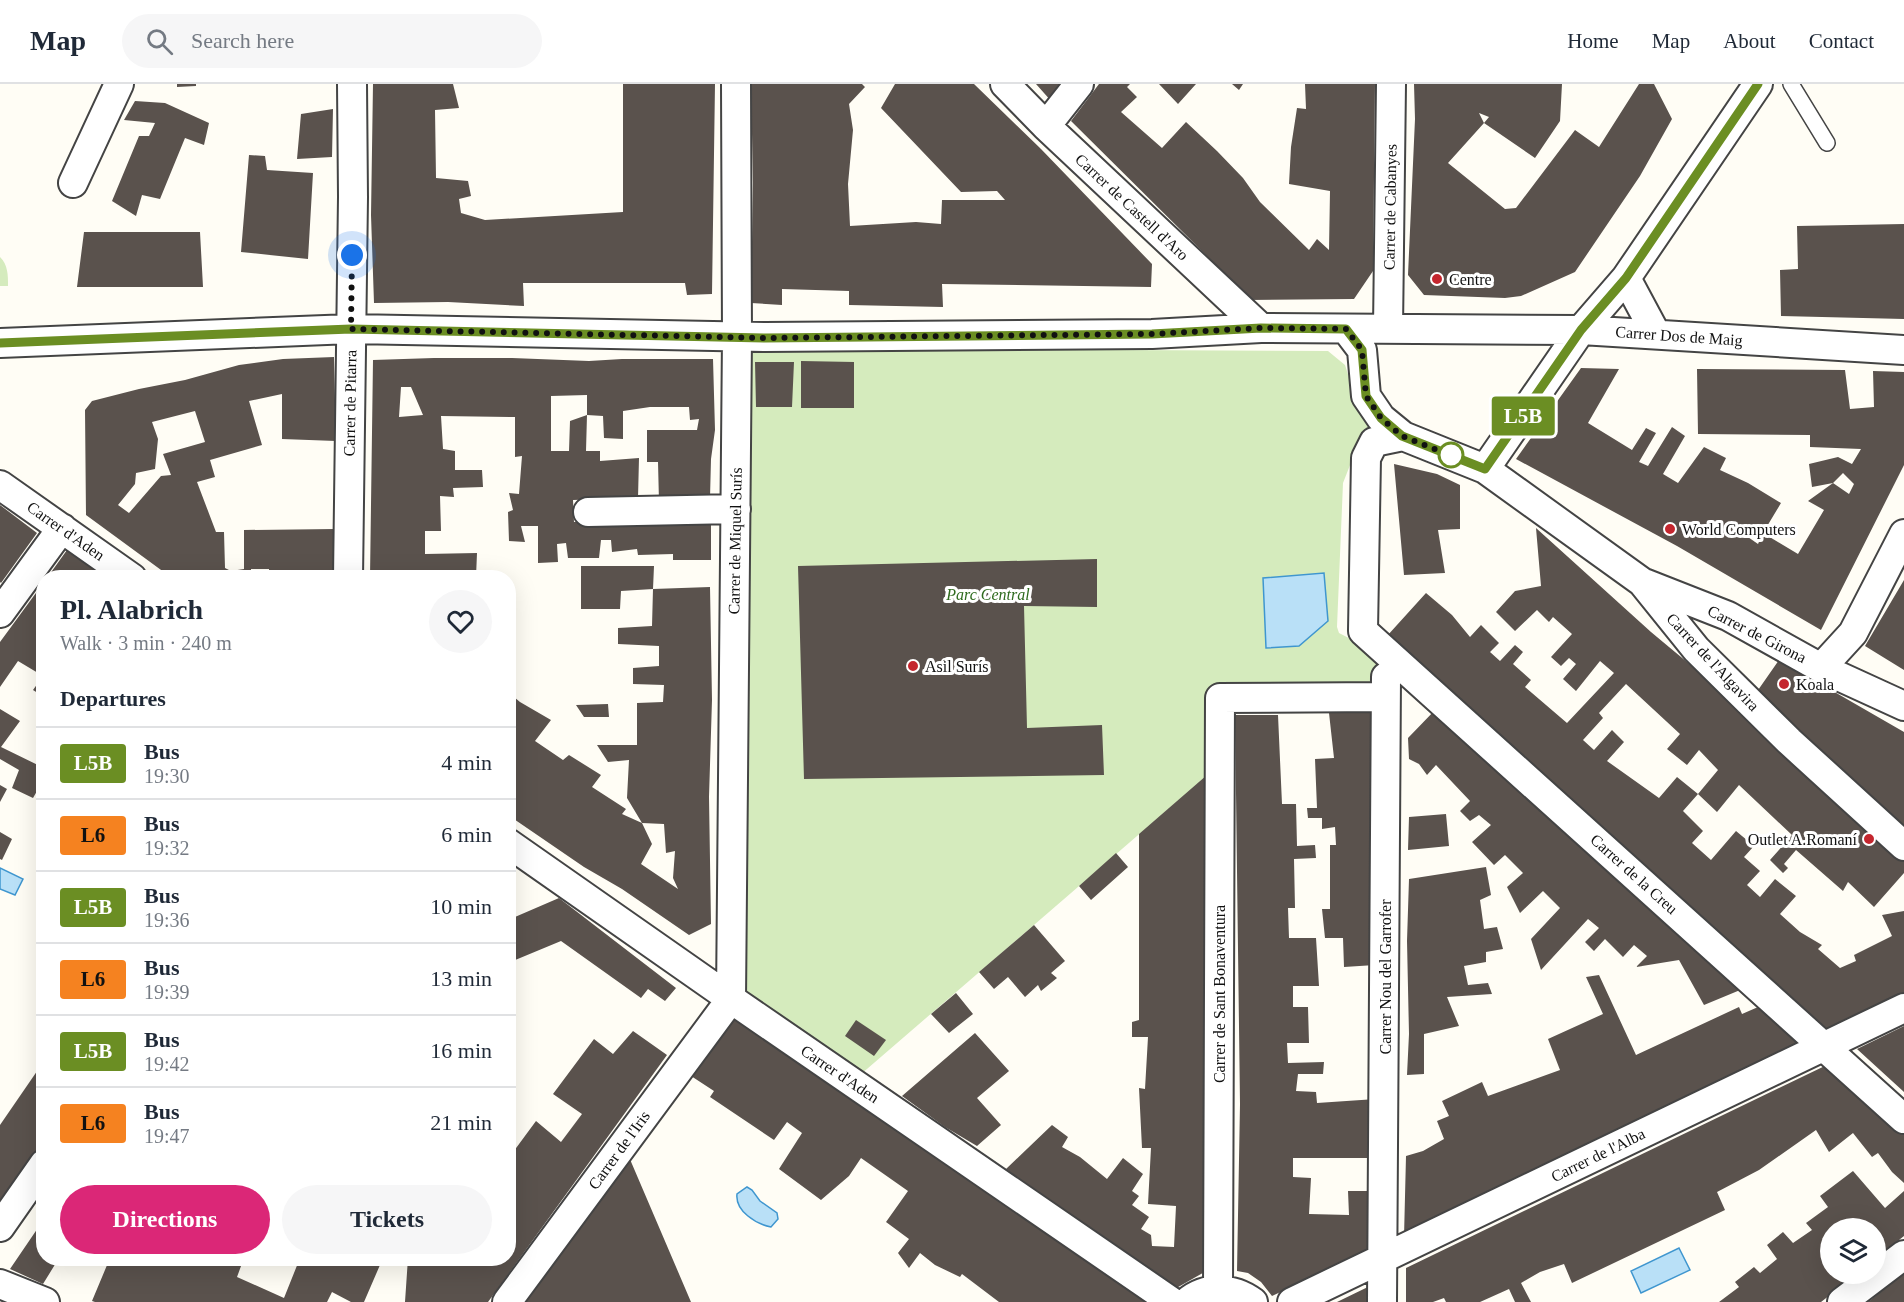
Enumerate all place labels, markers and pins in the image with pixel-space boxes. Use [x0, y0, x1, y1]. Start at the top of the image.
place label: Centre [1449, 271, 1492, 288]
marker: Centre [1430, 272, 1444, 286]
unlabelled marker [1438, 442, 1464, 468]
place label: World Computers [1682, 521, 1796, 539]
marker: World Computers [1663, 522, 1677, 536]
place label: Asil Surís [925, 658, 989, 675]
marker: Asil Surís [906, 659, 920, 673]
place label: Koala [1796, 676, 1834, 693]
marker: Koala [1777, 677, 1791, 691]
place label: Outlet A.Romaní [1748, 831, 1858, 848]
marker: Outlet A.Romaní [1862, 832, 1876, 846]

